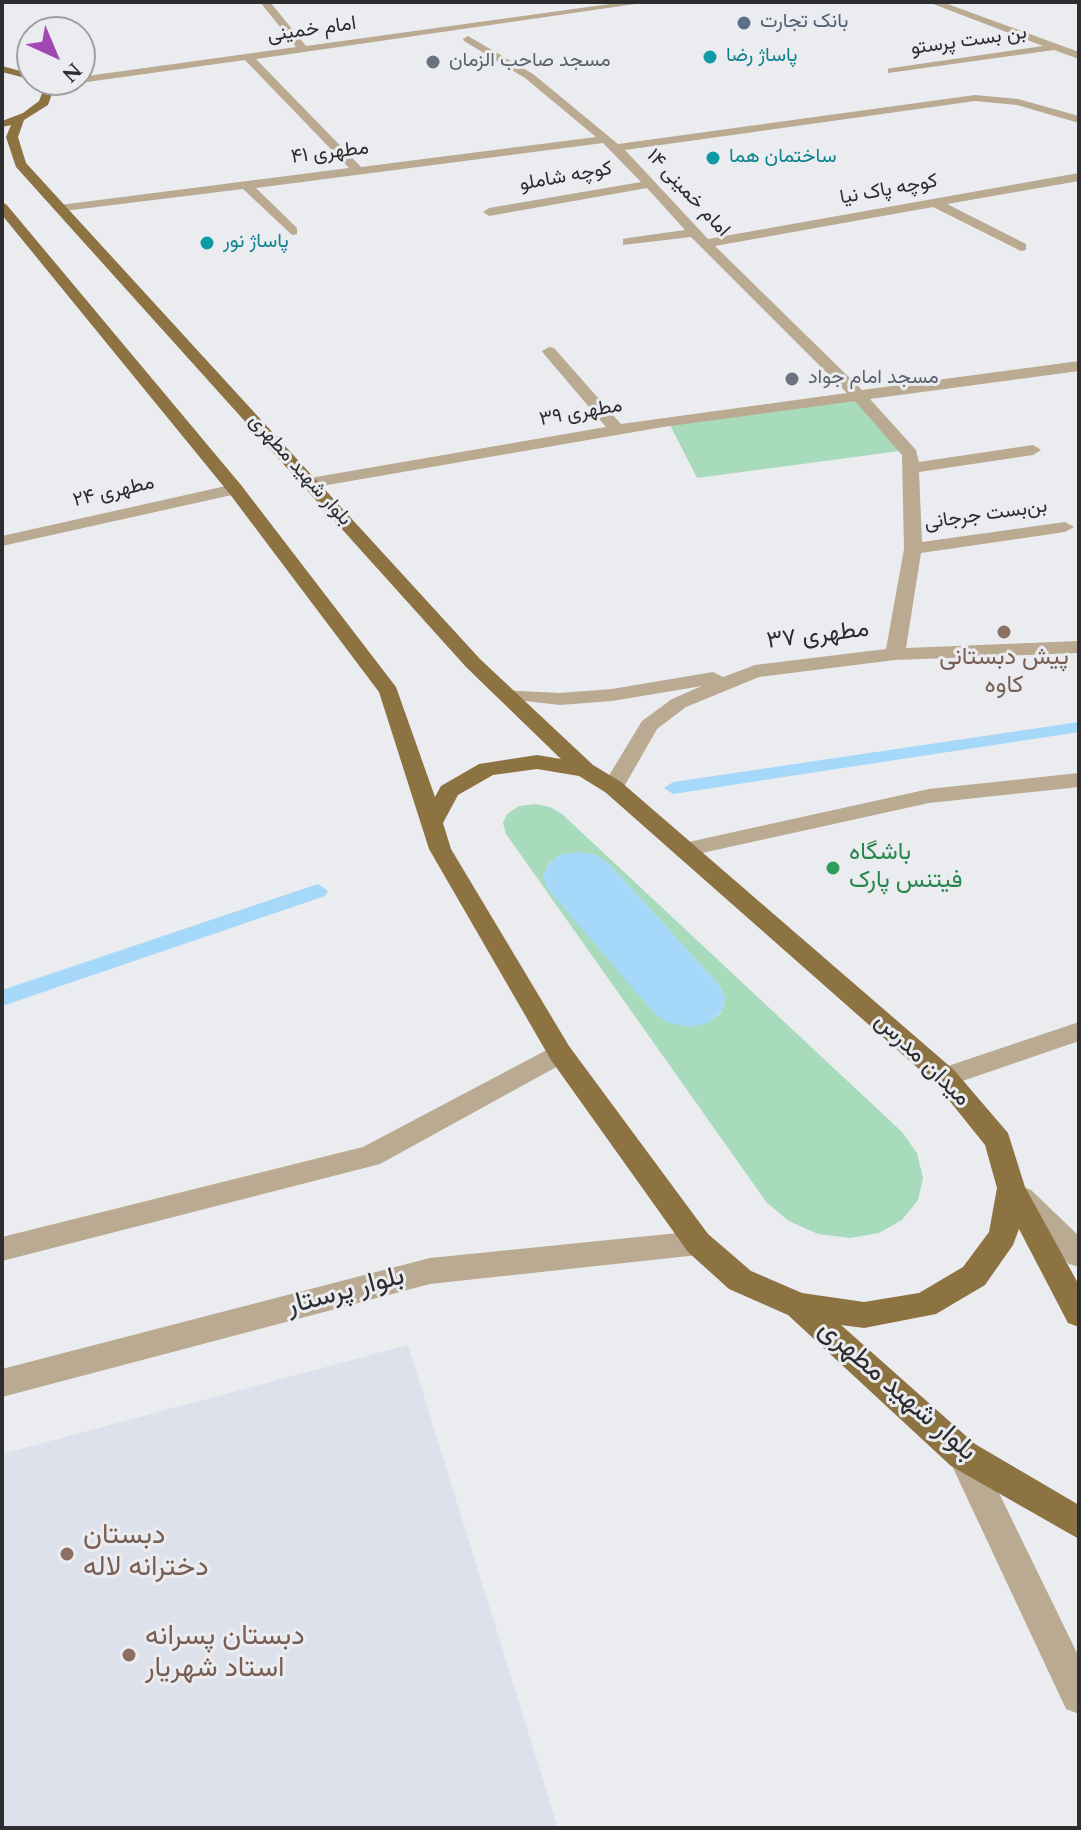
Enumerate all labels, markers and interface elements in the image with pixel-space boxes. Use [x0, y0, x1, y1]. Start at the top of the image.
place label: بانک تجارت [760, 11, 848, 35]
street label: امام خمینی [266, 13, 358, 49]
marker: بانک تجارت [735, 14, 753, 32]
north arrow [16, 16, 96, 96]
street label: بن بست پرستو [910, 22, 1028, 62]
place label: پاساژ رضا [726, 45, 798, 69]
marker: پاساژ رضا [701, 48, 719, 66]
place label: مسجد صاحب الزمان [449, 50, 611, 74]
marker: مسجد صاحب الزمان [424, 53, 442, 71]
text: N [54, 54, 90, 90]
street label: مطهری ۴۱ [290, 137, 370, 171]
street label: امام خمینی ۱۴ [640, 145, 734, 243]
place label: ساختمان هما [729, 146, 836, 170]
marker: ساختمان هما [704, 149, 722, 167]
street label: کوچه شاملو [518, 158, 614, 198]
street label: کوچه پاک نیا [838, 171, 940, 211]
place label: پاساژ نور [223, 231, 289, 255]
marker: پاساژ نور [198, 234, 216, 252]
place label: مسجد امام جواد [808, 367, 939, 391]
marker: مسجد امام جواد [783, 370, 801, 388]
street label: مطهری ۳۹ [538, 395, 624, 433]
street label: بلوار شهید مطهری [243, 410, 355, 532]
street label: مطهری ۲۴ [71, 472, 157, 514]
street label: بن‌بست جرجانی [923, 496, 1049, 536]
street label: مطهری ۳۷ [765, 616, 871, 658]
marker: پیش دبستانی کاوه [995, 623, 1013, 641]
place label: پیش دبستانی کاوه [939, 645, 1069, 701]
place label: باشگاه فیتنس پارک [849, 840, 962, 896]
marker: باشگاه فیتنس پارک [824, 859, 842, 877]
street label: میدان مدرس [867, 1008, 975, 1114]
street label: بلوار پرستار [283, 1261, 409, 1325]
street label: بلوار شهید مطهری [810, 1314, 982, 1470]
place label: دبستان دخترانه لاله [83, 1521, 209, 1587]
marker: دبستان دخترانه لاله [58, 1545, 76, 1563]
place label: دبستان پسرانه استاد شهریار [145, 1622, 305, 1688]
marker: دبستان پسرانه استاد شهریار [120, 1646, 138, 1664]

